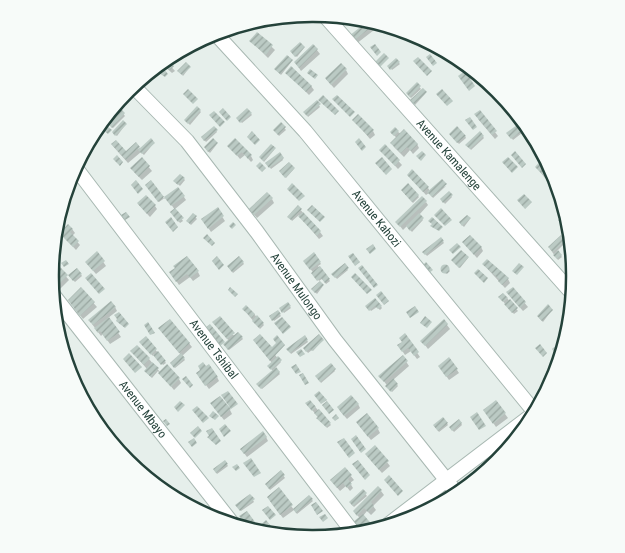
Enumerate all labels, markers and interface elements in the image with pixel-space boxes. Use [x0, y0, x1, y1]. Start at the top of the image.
street label: Avenue Kamalenge [414, 117, 484, 193]
street label: Avenue Kahozi [349, 187, 404, 250]
street label: Avenue Mulongo [268, 250, 325, 322]
street label: Avenue Tshibal [187, 317, 241, 382]
street label: Avenue Mbayo [116, 378, 170, 441]

